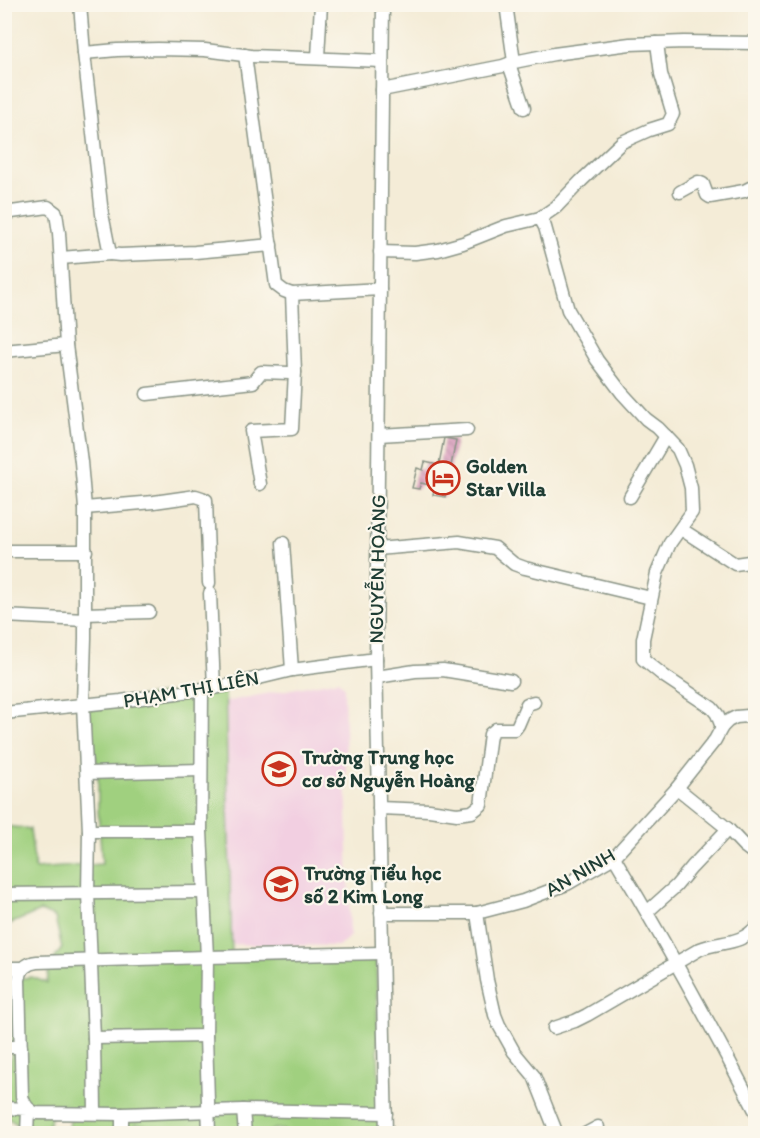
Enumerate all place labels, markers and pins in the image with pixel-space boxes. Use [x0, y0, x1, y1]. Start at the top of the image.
place label: Golden Star Villa [466, 454, 546, 501]
hotel icon: Golden Star Villa [425, 460, 461, 496]
place label: Trường Trung học cơ sở Nguyễn Hoàng [301, 745, 476, 793]
school or university icon: Trường Trung học cơ sở Nguyễn Hoàng [261, 751, 297, 787]
place label: Trường Tiểu học số 2 Kim Long [303, 861, 441, 909]
school or university icon: Trường Tiểu học số 2 Kim Long [263, 866, 299, 902]

